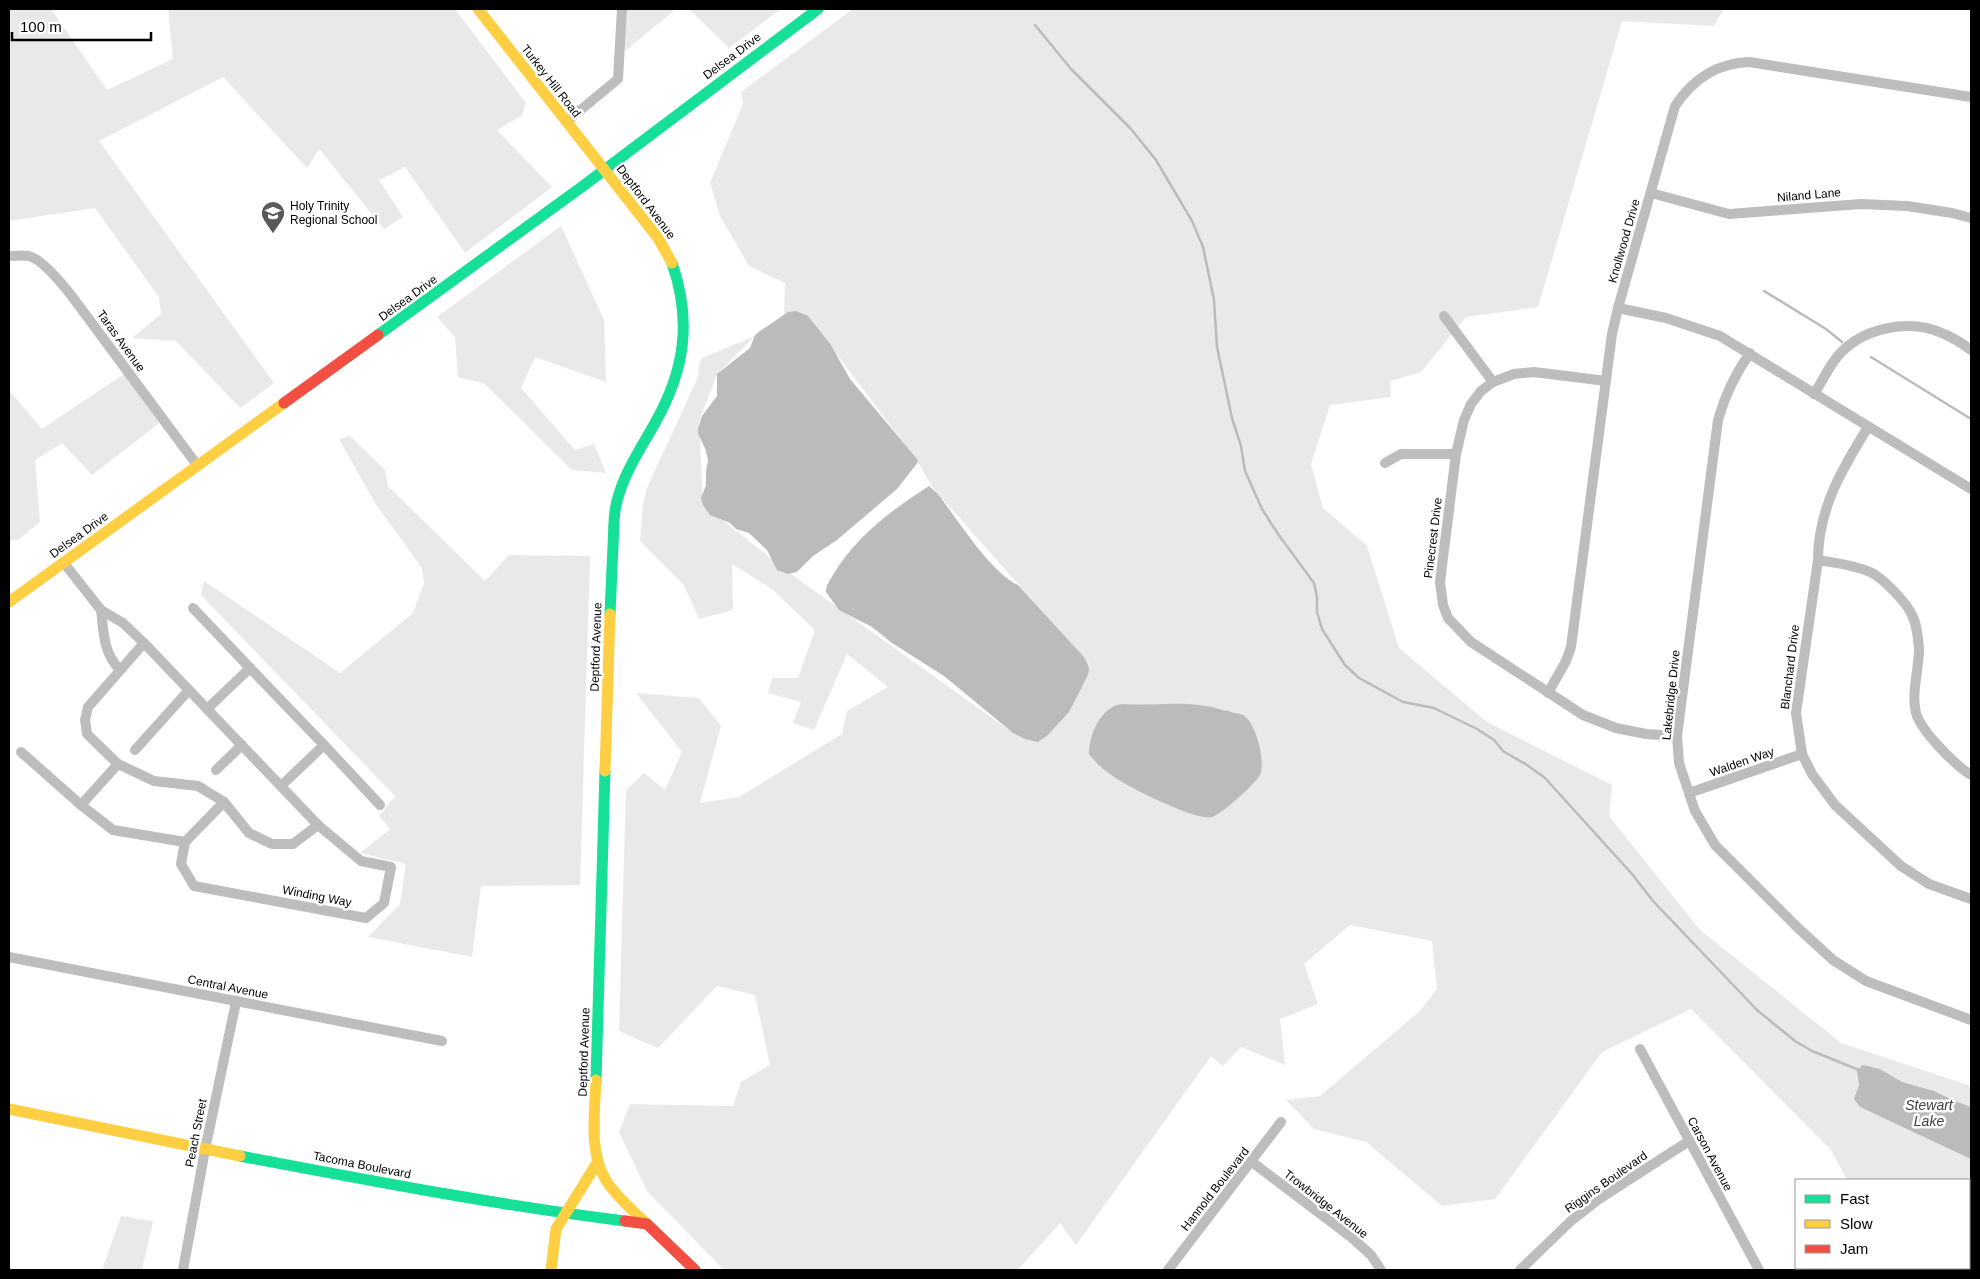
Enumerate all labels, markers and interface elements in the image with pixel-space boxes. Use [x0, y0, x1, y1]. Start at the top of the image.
scale bar [12, 10, 151, 42]
text: 100 m [20, 18, 62, 35]
street label: Delsea Drive [700, 30, 764, 82]
street label: Turkey Hill Road [518, 42, 584, 120]
street label: Deptford Avenue [614, 162, 679, 242]
street label: Niland Lane [1776, 185, 1842, 205]
street label: Knollwood Drive [1605, 197, 1643, 285]
place label: Holy Trinity Regional School [290, 199, 377, 227]
school or university icon: Holy Trinity Regional School [260, 200, 286, 234]
street label: Delsea Drive [376, 272, 440, 324]
street label: Taras Avenue [94, 308, 148, 375]
street label: Pinecrest Drive [1421, 496, 1445, 579]
street label: Delsea Drive [47, 509, 111, 561]
street label: Deptford Avenue [587, 602, 605, 692]
street label: Blanchard Drive [1778, 623, 1802, 710]
street label: Lakebridge Drive [1659, 649, 1683, 741]
street label: Walden Way [1708, 744, 1776, 780]
street label: Winding Way [281, 882, 353, 910]
street label: Central Avenue [186, 972, 270, 1002]
street label: Deptford Avenue [575, 1007, 593, 1097]
street label: Peach Street [183, 1097, 210, 1168]
water label: Stewart Lake [1905, 1097, 1954, 1129]
street label: Carson Avenue [1685, 1115, 1736, 1194]
street label: Hannold Boulevard [1178, 1144, 1252, 1234]
street label: Riggins Boulevard [1562, 1148, 1650, 1216]
street label: Tacoma Boulevard [312, 1149, 412, 1181]
street label: Trowbridge Avenue [1281, 1167, 1371, 1241]
legend [1795, 1179, 1970, 1269]
text: Fast [1840, 1190, 1870, 1207]
text: Slow [1840, 1215, 1873, 1232]
text: Jam [1840, 1240, 1868, 1257]

